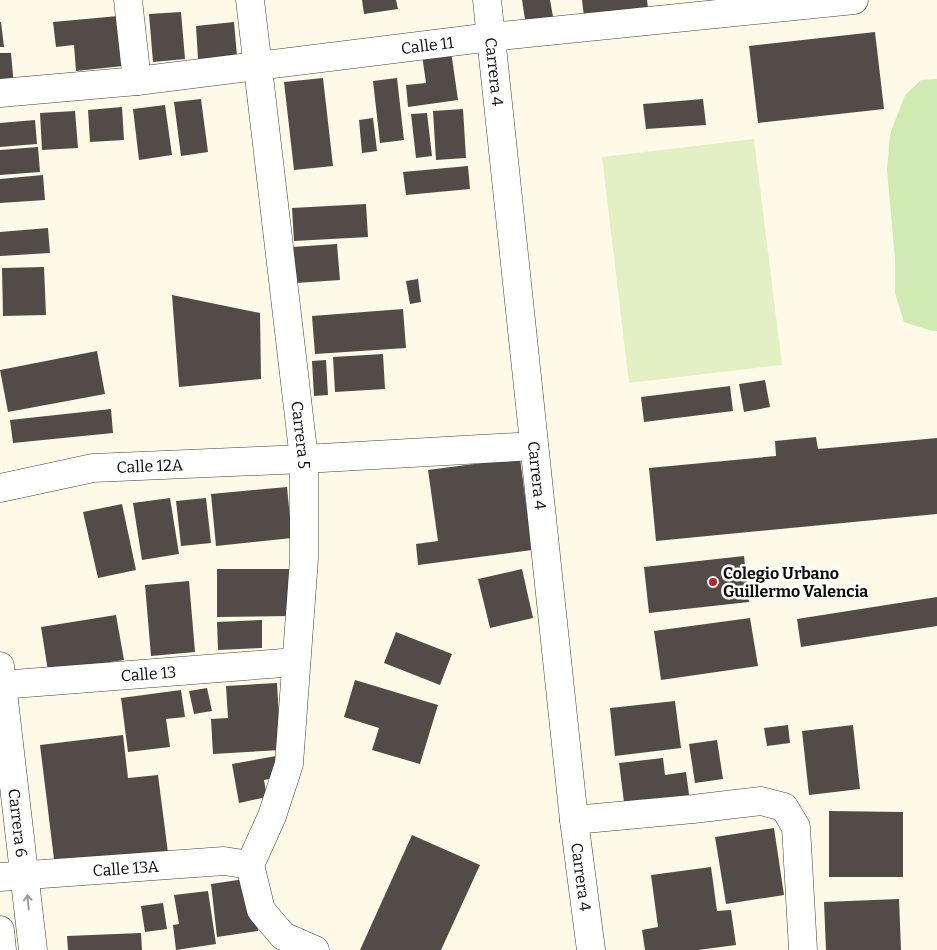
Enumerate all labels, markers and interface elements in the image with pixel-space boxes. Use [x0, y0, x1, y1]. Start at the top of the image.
street label: Calle 11 [400, 33, 455, 58]
street label: Carrera 4 [481, 36, 507, 108]
street label: Carrera 5 [287, 400, 313, 469]
street label: Carrera 4 [524, 440, 550, 511]
street label: Calle 12A [116, 455, 184, 477]
place label: Colegio Urbano Guillermo Valencia [723, 564, 868, 601]
marker: Colegio Urbano Guillermo Valencia [707, 576, 719, 588]
street label: Calle 13 [120, 662, 177, 686]
street label: Carrera 6 [4, 788, 31, 858]
street label: Carrera 4 [567, 842, 595, 913]
street label: Calle 13A [92, 857, 160, 880]
one-way arrow [23, 894, 33, 910]

